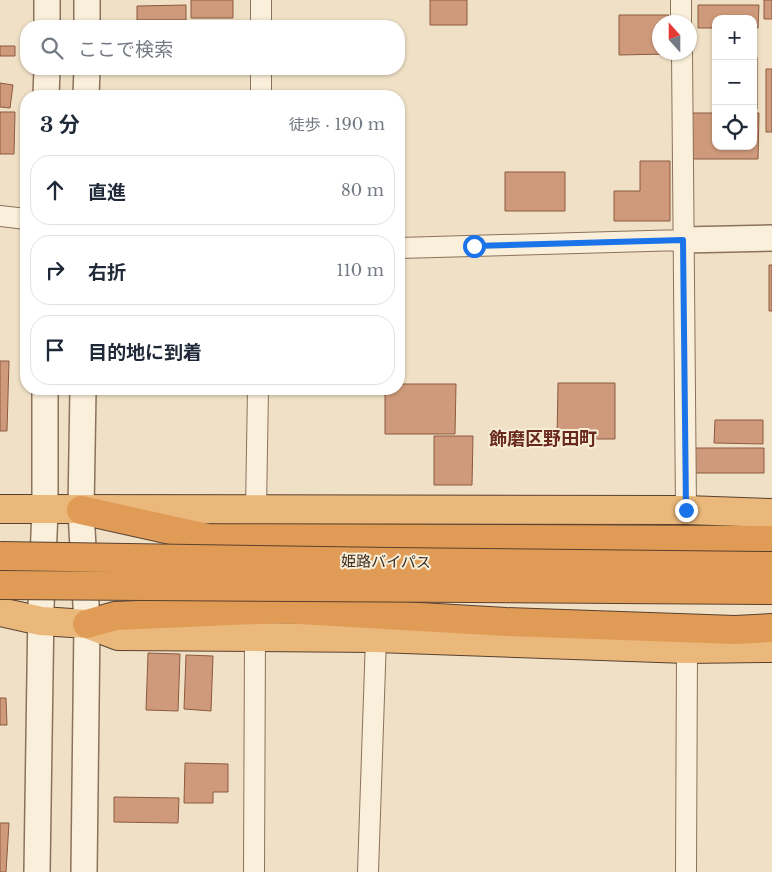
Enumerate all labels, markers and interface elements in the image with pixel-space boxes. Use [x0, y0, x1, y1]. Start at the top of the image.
north arrow [652, 15, 697, 60]
map controls [712, 15, 757, 150]
button: + [712, 15, 757, 60]
search box [20, 20, 405, 75]
icon: search [38, 34, 66, 62]
text: ここで検索 [78, 38, 173, 61]
button: − [712, 60, 757, 105]
button: locate [712, 105, 757, 150]
text: 3 分 [40, 112, 80, 138]
text: 徒歩 · 190 m [289, 114, 385, 134]
icon: ahead [41, 176, 69, 204]
text: 80 m [341, 180, 384, 200]
text: 直進 [88, 181, 126, 204]
route start [463, 235, 486, 258]
icon: right [41, 256, 69, 284]
text: 110 m [337, 260, 384, 280]
text: 右折 [88, 261, 126, 284]
icon: arrive [41, 336, 69, 364]
text: 目的地に到着 [88, 341, 202, 364]
district label: 飾磨区野田町 [489, 428, 597, 450]
route end [675, 499, 698, 522]
street label: 姫路バイパス [341, 551, 431, 572]

